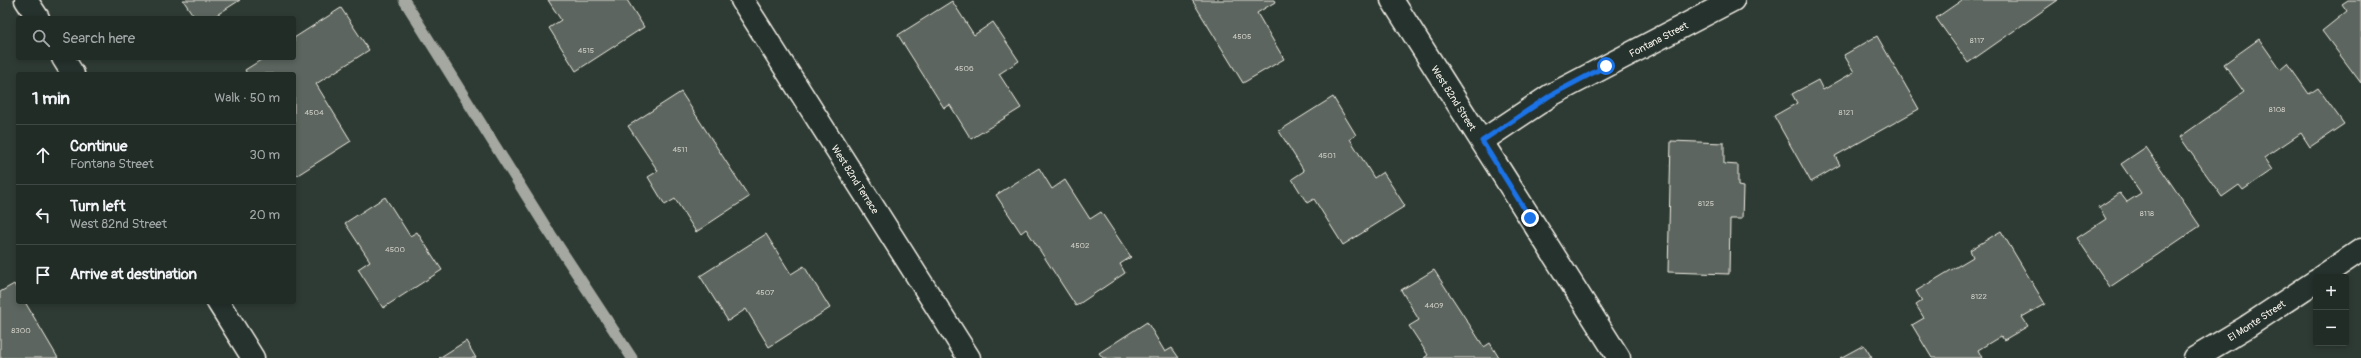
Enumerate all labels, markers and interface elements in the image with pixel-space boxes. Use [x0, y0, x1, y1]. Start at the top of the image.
search box [16, 16, 296, 60]
street label: Fontana Street [1627, 19, 1691, 60]
icon: search [30, 27, 52, 49]
text: Search here [62, 29, 135, 48]
house number: 4505 [1233, 32, 1251, 41]
house number: 8117 [1970, 36, 1985, 45]
house number: 4515 [578, 46, 594, 55]
route start [1597, 57, 1615, 75]
house number: 4506 [954, 64, 974, 73]
street label: West 82nd Street [1428, 64, 1479, 134]
text: 1 min [32, 88, 70, 109]
text: Walk · 50 m [214, 90, 280, 106]
house number: 8108 [2269, 105, 2285, 114]
house number: 4504 [304, 108, 324, 117]
house number: 8121 [1839, 108, 1853, 117]
text: Continue [70, 137, 128, 156]
street label: West 82nd Terrace [828, 143, 881, 216]
icon: ahead [32, 144, 54, 166]
house number: 4511 [672, 145, 688, 154]
text: 30 m [250, 147, 280, 163]
house number: 4501 [1318, 151, 1336, 160]
text: Fontana Street [70, 156, 154, 172]
text: Turn left [70, 197, 126, 216]
house number: 8125 [1698, 199, 1714, 208]
icon: left [32, 204, 54, 226]
text: 20 m [249, 207, 280, 223]
route end [1521, 209, 1539, 227]
house number: 8118 [2140, 209, 2154, 218]
text: West 82nd Street [70, 216, 167, 232]
house number: 4502 [1071, 241, 1090, 250]
house number: 4500 [385, 245, 405, 254]
icon: arrive [32, 264, 54, 286]
text: Arrive at destination [70, 265, 197, 284]
map controls [2313, 274, 2349, 346]
button: + [2313, 274, 2349, 310]
house number: 4507 [756, 288, 775, 297]
house number: 8122 [1971, 292, 1988, 301]
street label: El Monte Street [2226, 297, 2289, 344]
house number: 4409 [1425, 301, 1443, 310]
button: − [2313, 310, 2349, 346]
house number: 8300 [11, 326, 31, 335]

